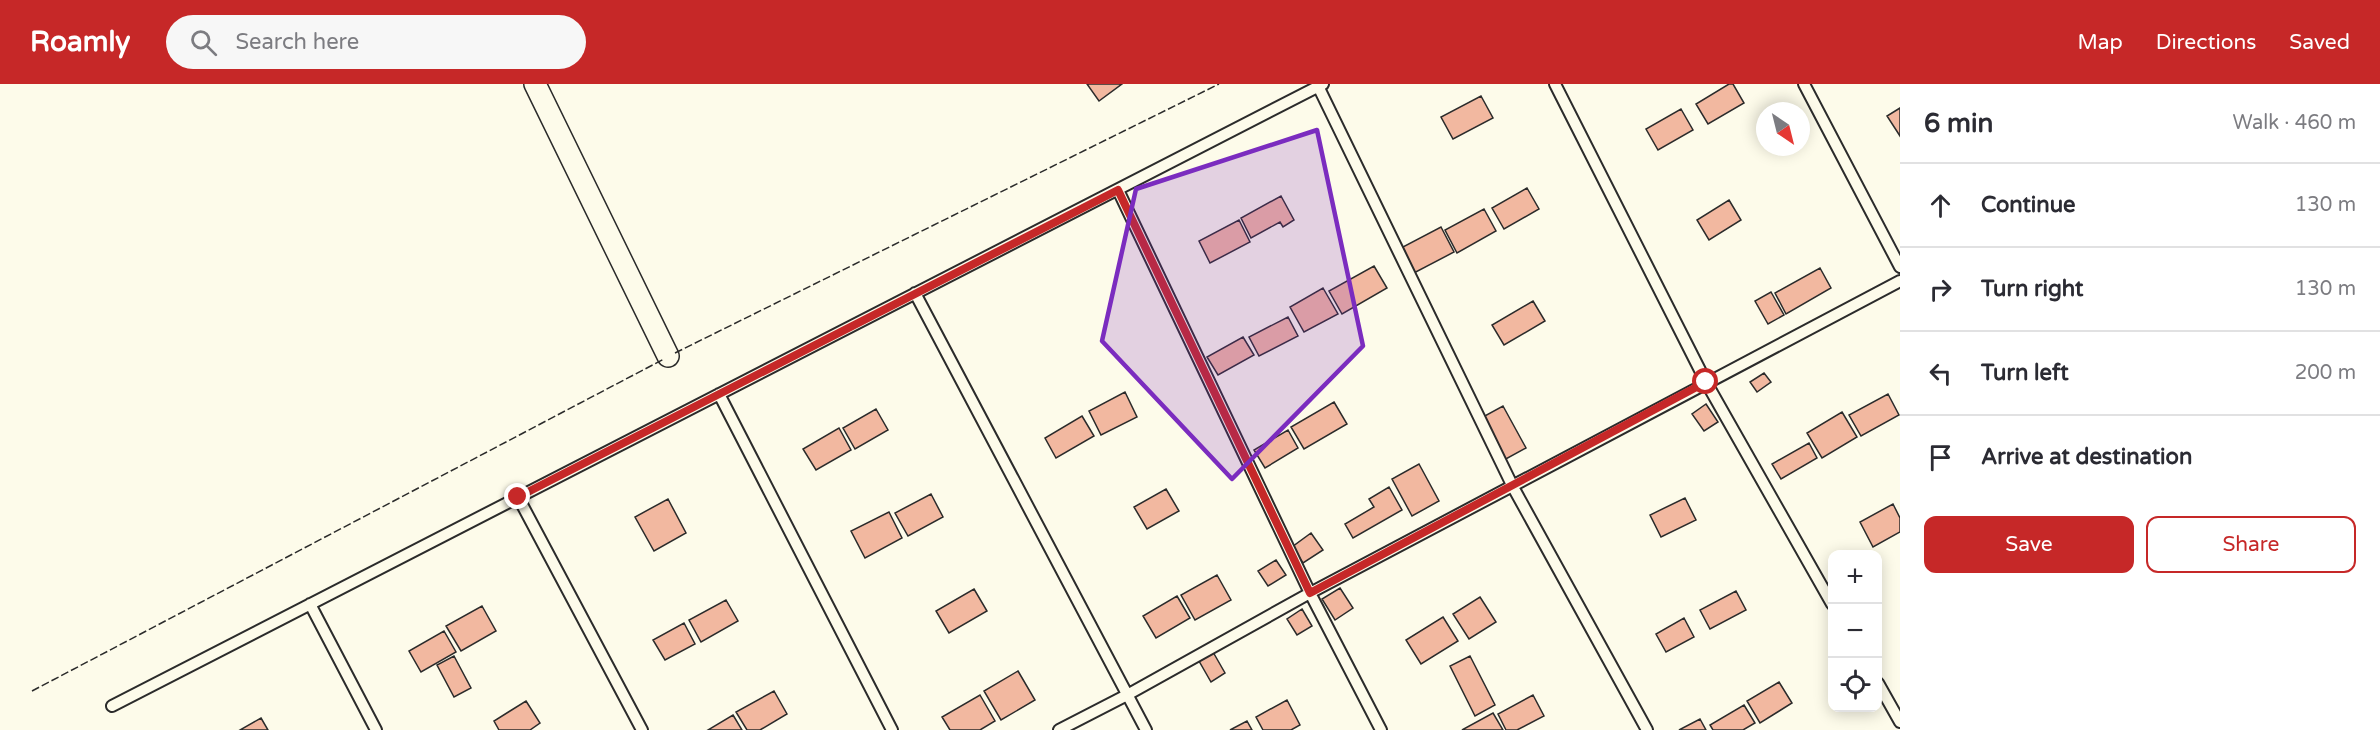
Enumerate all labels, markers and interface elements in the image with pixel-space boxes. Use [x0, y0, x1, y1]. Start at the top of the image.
search box [166, 15, 586, 69]
text: Roamly [30, 25, 130, 59]
icon: search [187, 26, 220, 59]
text: Search here [235, 29, 359, 55]
text: Map [2077, 30, 2123, 55]
text: Directions [2156, 30, 2256, 55]
text: Saved [2289, 30, 2350, 55]
north arrow [1756, 102, 1810, 156]
text: 6 min [1924, 108, 1993, 139]
text: Walk · 460 m [2233, 111, 2356, 135]
icon: ahead [1924, 189, 1957, 222]
text: Continue [1981, 192, 2076, 218]
text: 130 m [2295, 193, 2356, 217]
icon: right [1924, 273, 1957, 306]
text: Turn right [1981, 276, 2083, 302]
text: 130 m [2295, 277, 2356, 301]
icon: left [1924, 357, 1957, 390]
text: Turn left [1981, 360, 2069, 386]
text: 200 m [2295, 361, 2356, 385]
route start [1692, 368, 1718, 394]
icon: arrive [1924, 441, 1957, 474]
text: Arrive at destination [1981, 444, 2192, 470]
route end [504, 483, 530, 509]
button: Save [1924, 516, 2134, 573]
button: Share [2146, 516, 2356, 573]
map controls [1828, 550, 1882, 712]
button: + [1828, 550, 1882, 604]
button: − [1828, 604, 1882, 658]
button: locate [1828, 658, 1882, 712]

